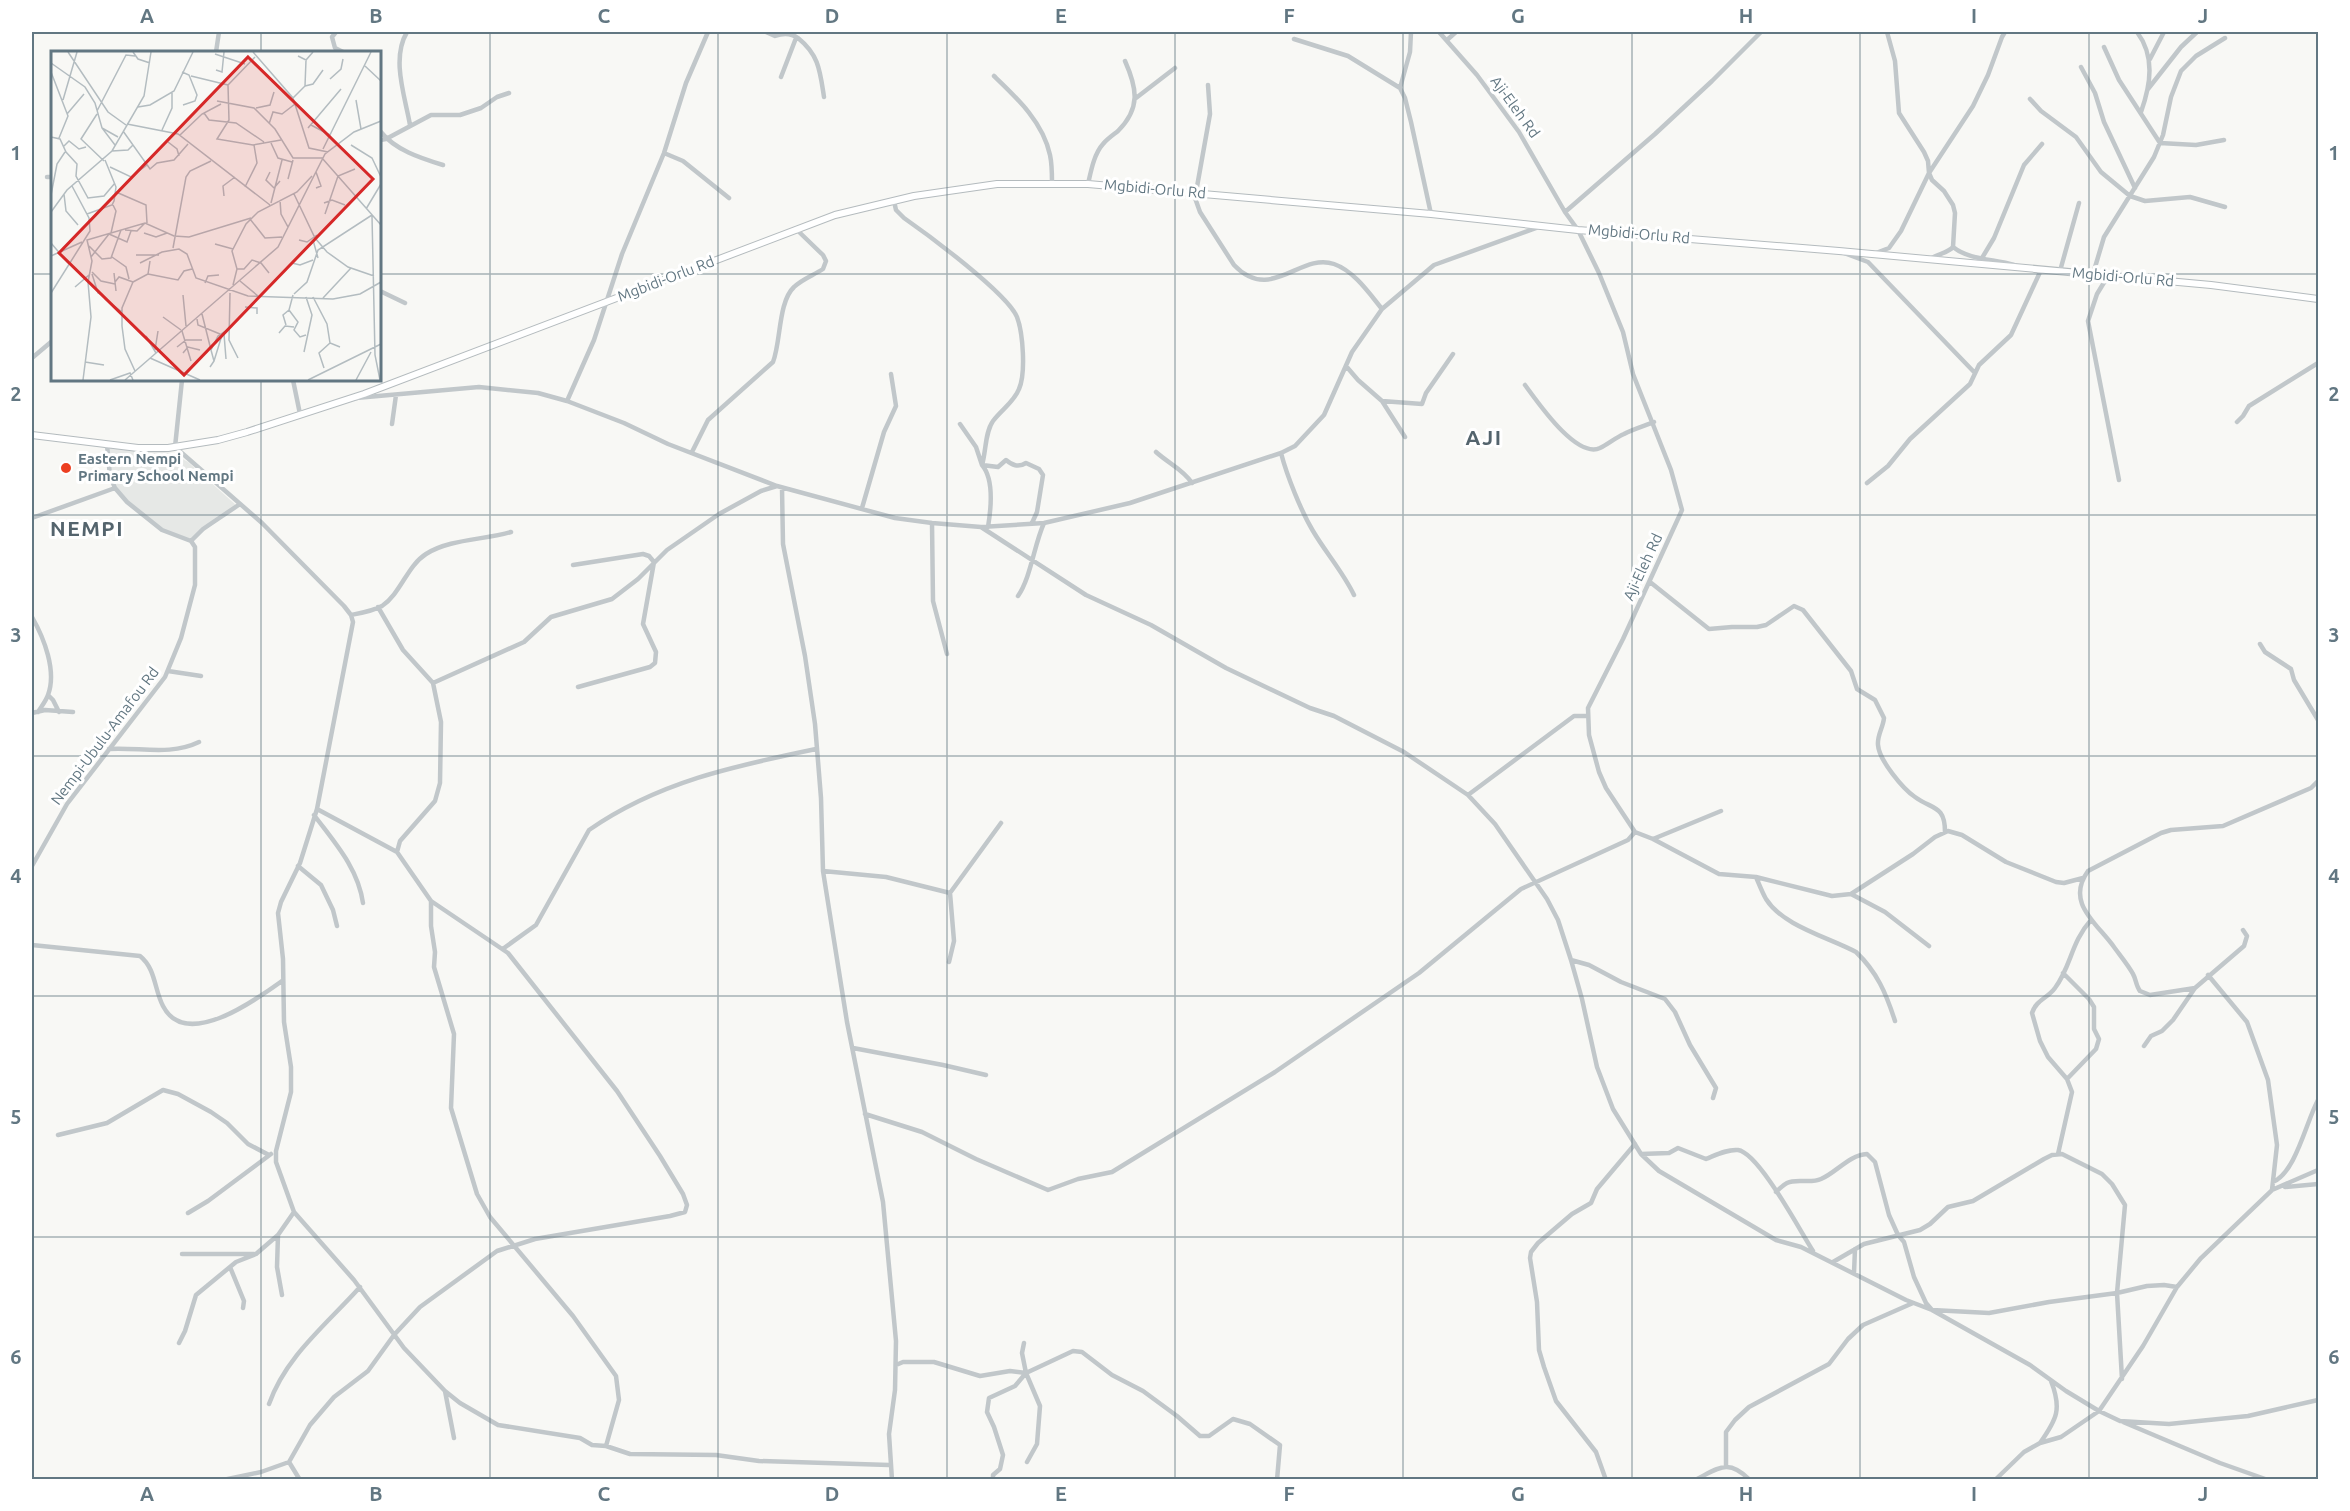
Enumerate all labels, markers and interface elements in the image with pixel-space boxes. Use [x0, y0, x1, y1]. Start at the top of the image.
text: A [140, 4, 154, 27]
text: B [369, 4, 383, 27]
text: C [598, 4, 611, 27]
text: D [825, 4, 839, 27]
text: E [1055, 4, 1067, 27]
text: F [1283, 4, 1295, 27]
text: G [1511, 4, 1525, 27]
text: H [1739, 4, 1753, 27]
text: I [1971, 4, 1977, 27]
text: J [2198, 4, 2208, 27]
inset map [51, 51, 381, 381]
street label: Aji-Eleh Rd [1487, 73, 1543, 141]
text: 1 [10, 141, 22, 164]
text: 1 [2328, 141, 2340, 164]
street label: Mgbidi-Orlu Rd [1103, 176, 1207, 201]
street label: Mgbidi-Orlu Rd [1587, 221, 1691, 246]
street label: Mgbidi-Orlu Rd [615, 252, 717, 305]
street label: Mgbidi-Orlu Rd [2071, 264, 2175, 289]
text: 2 [10, 382, 22, 405]
text: 2 [2328, 382, 2340, 405]
district label: AJI [1465, 425, 1503, 449]
place label: Eastern Nempi Primary School Nempi [78, 450, 234, 484]
marker: Eastern Nempi Primary School Nempi [59, 461, 73, 475]
district label: NEMPI [50, 516, 124, 540]
street label: Aji-Eleh Rd [1620, 531, 1665, 603]
text: 3 [10, 623, 22, 646]
text: 3 [2328, 623, 2340, 646]
street label: Nempi-Ubulu-Amafou Rd [47, 663, 162, 808]
text: 4 [10, 864, 22, 887]
text: 4 [2328, 864, 2340, 887]
text: 5 [10, 1105, 22, 1128]
text: 5 [2328, 1105, 2340, 1128]
text: 6 [10, 1345, 22, 1368]
text: 6 [2328, 1345, 2340, 1368]
text: A [140, 1482, 154, 1505]
text: B [369, 1482, 383, 1505]
text: C [598, 1482, 611, 1505]
text: D [825, 1482, 839, 1505]
text: E [1055, 1482, 1067, 1505]
text: F [1283, 1482, 1295, 1505]
text: G [1511, 1482, 1525, 1505]
text: H [1739, 1482, 1753, 1505]
text: I [1971, 1482, 1977, 1505]
text: J [2198, 1482, 2208, 1505]

